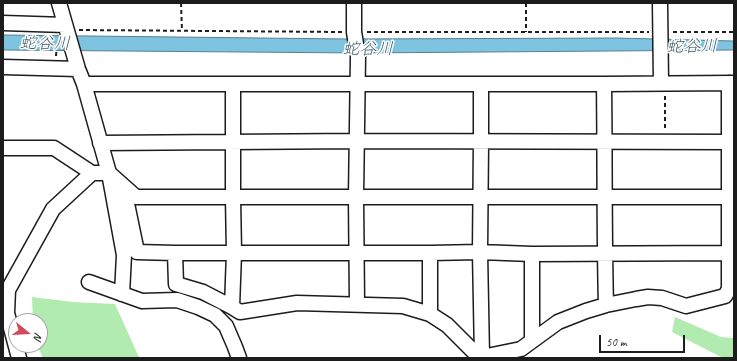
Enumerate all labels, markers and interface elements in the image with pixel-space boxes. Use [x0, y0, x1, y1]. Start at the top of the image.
water label: 蛇谷川 [19, 33, 71, 55]
water label: 蛇谷川 [666, 36, 718, 58]
water label: 蛇谷川 [343, 40, 393, 60]
north arrow [8, 313, 48, 353]
scale bar [601, 327, 687, 353]
text: N [31, 331, 46, 342]
text: 50 m [606, 334, 626, 350]

